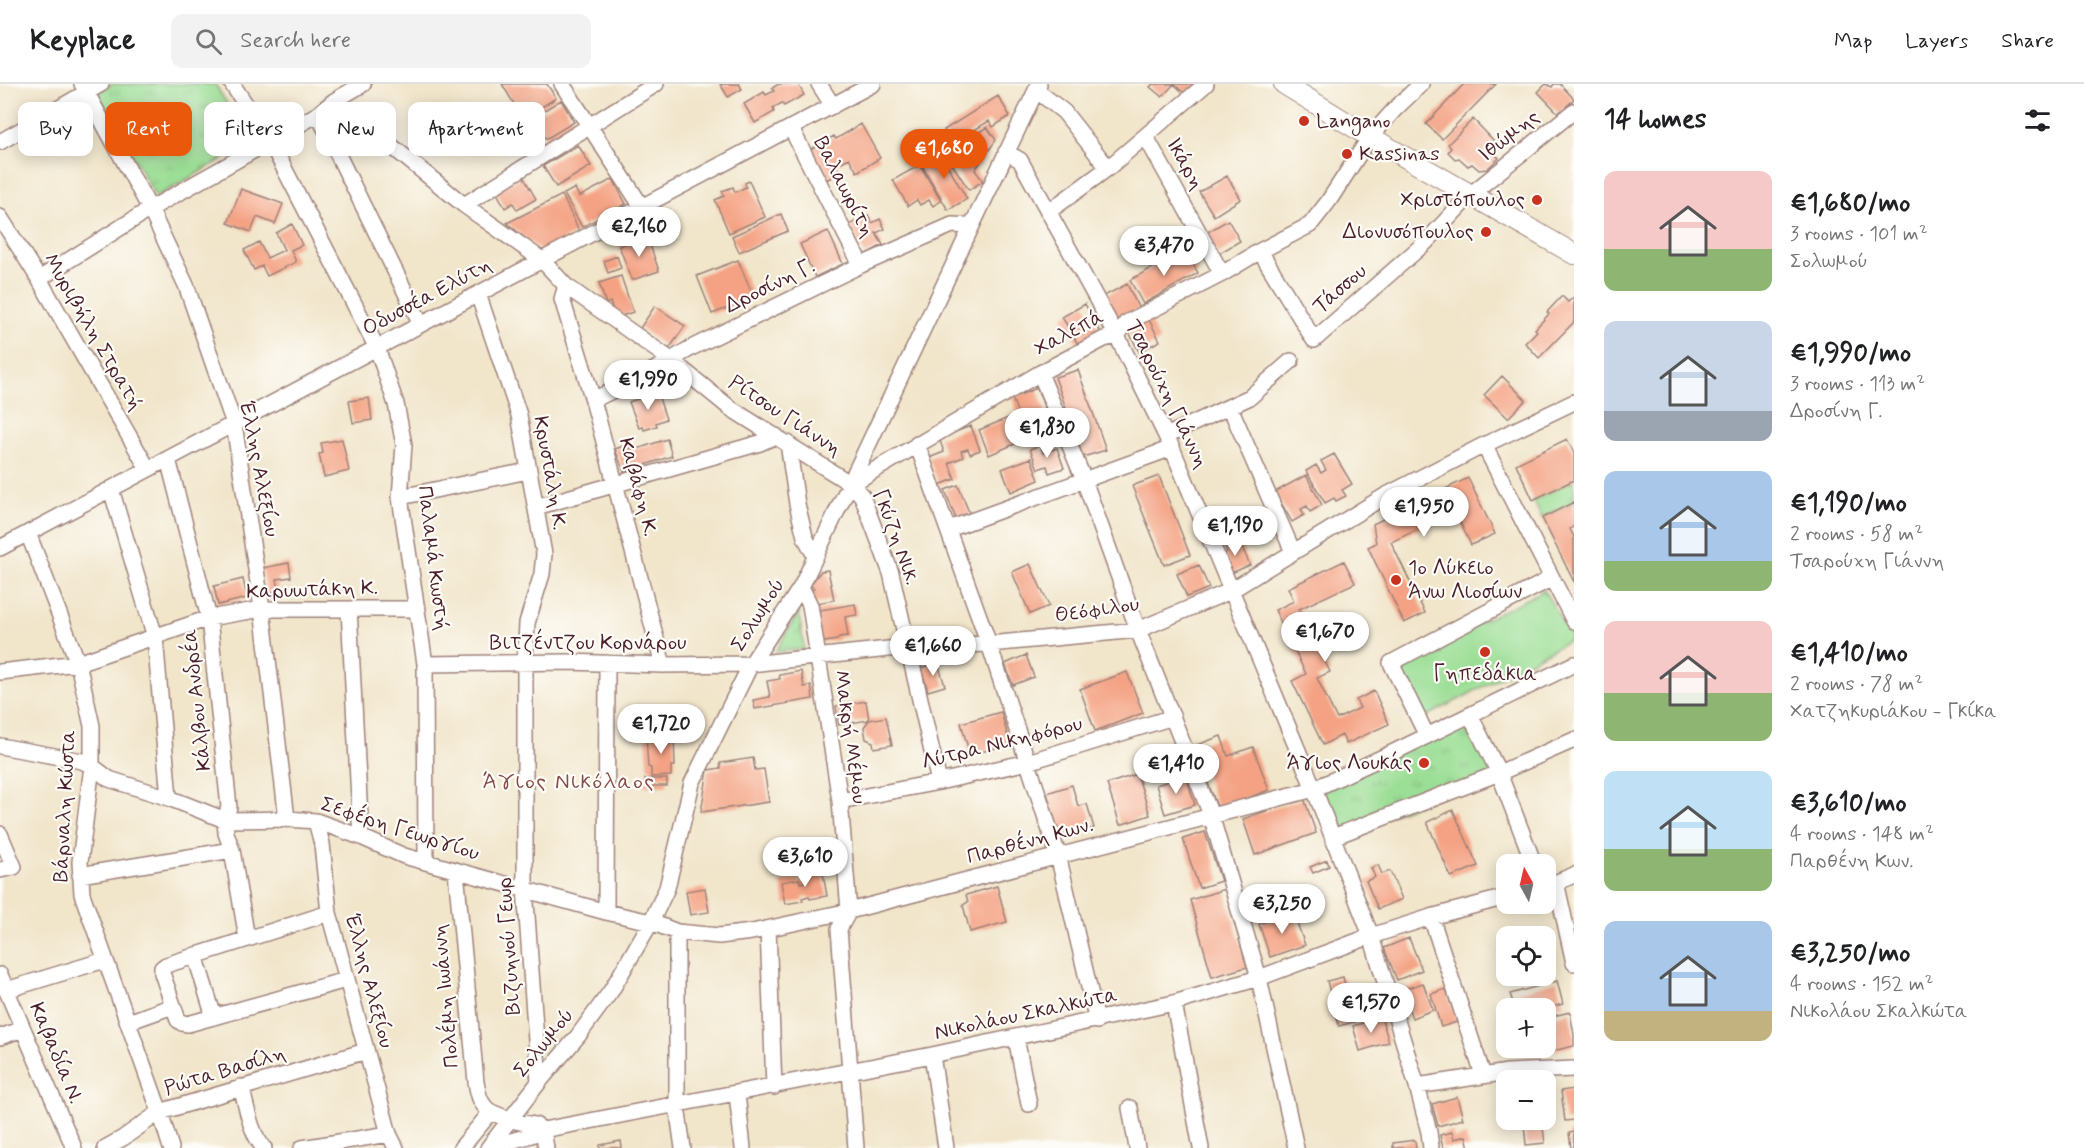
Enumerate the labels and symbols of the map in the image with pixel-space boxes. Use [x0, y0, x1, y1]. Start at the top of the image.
street label: Ιθώμης [1473, 103, 1545, 169]
place label: Langano [1316, 107, 1391, 136]
marker: Langano [1297, 114, 1311, 128]
pin: €1,680 [895, 129, 993, 180]
street label: Βαλαωρίτη [807, 132, 881, 242]
street label: Ικάρη [1159, 133, 1211, 195]
place label: Kassinas [1359, 140, 1440, 168]
marker: Kassinas [1340, 147, 1354, 161]
place label: Χριστόπουλος [1400, 186, 1525, 214]
marker: Χριστόπουλος [1530, 193, 1544, 207]
pin: €2,160 [590, 207, 688, 258]
place label: Διονυσόπουλος [1342, 218, 1474, 246]
marker: Διονυσόπουλος [1479, 225, 1493, 239]
pin: €3,470 [1115, 226, 1213, 277]
street label: Μυριβήλη Στρατή [36, 248, 150, 416]
street label: Οδυσσέα Ελύτη [357, 250, 497, 343]
street label: Δροσίνη Γ. [720, 252, 820, 320]
street label: Τάσσου [1307, 258, 1373, 320]
street label: Χαλεπά [1029, 303, 1109, 363]
street label: Τσαρούχη Γιάννη [1119, 315, 1215, 473]
pin: €1,990 [599, 360, 697, 411]
street label: Ρίτσου Γιάννη [723, 369, 847, 463]
street label: Έλλης Αλεξίου [232, 399, 286, 539]
pin: €1,830 [998, 408, 1096, 459]
street label: Κρυστάλη Κ. [526, 414, 574, 532]
street label: Καβάφη Κ. [611, 435, 665, 539]
street label: Παλαμά Κωστή [410, 484, 456, 632]
street label: Γκύζη Νικ. [866, 485, 926, 589]
pin: €1,950 [1375, 487, 1473, 538]
pin: €1,190 [1186, 506, 1284, 557]
place label: 1ο Λύκειο Άνω Λιοσίων [1408, 554, 1522, 606]
street label: Σολωμού [724, 573, 792, 657]
marker: 1ο Λύκειο Άνω Λιοσίων [1389, 573, 1403, 587]
street label: Καρυωτάκη Κ. [246, 574, 378, 606]
street label: Θεόφιλου [1053, 590, 1141, 630]
pin: €1,670 [1276, 612, 1374, 663]
pin: €1,660 [884, 626, 982, 677]
street label: Κάλβου Ανδρέα [175, 628, 218, 772]
street label: Βιτζέντζου Κορνάρου [489, 628, 687, 657]
marker: Γηπεδάκια [1478, 645, 1492, 659]
place label: Γηπεδάκια [1433, 660, 1537, 688]
street label: Μακρή Μέμου [827, 668, 874, 806]
pin: €1,720 [612, 704, 710, 755]
street label: Λύτρα Νικηφόρου [919, 709, 1085, 777]
street label: Βάρναλη Κώστα [47, 729, 83, 883]
pin: €1,410 [1127, 744, 1225, 795]
place label: Άγιος Λουκάς [1286, 749, 1412, 777]
marker: Άγιος Λουκάς [1417, 756, 1431, 770]
district label: Άγιος Νικόλαος [483, 768, 655, 796]
street label: Σεφέρη Γεωργίου [317, 789, 483, 868]
street label: Παρθένη Κων. [964, 810, 1096, 871]
pin: €3,610 [756, 837, 854, 888]
north arrow [1496, 854, 1556, 914]
street label: Βιζυηνού Γεωρ [490, 876, 528, 1016]
pin: €3,250 [1233, 884, 1331, 935]
street label: Έλλης Αλεξίου [338, 911, 400, 1051]
street label: Πολέμη Ιωάννη [425, 923, 466, 1069]
street label: Νικολάου Σκαλκώτα [932, 981, 1120, 1047]
pin: €1,570 [1322, 983, 1420, 1034]
street label: Καβαδία Ν. [22, 998, 90, 1108]
street label: Σολωμού [507, 1002, 581, 1084]
street label: Ρώτα Βασίλη [161, 1039, 289, 1103]

